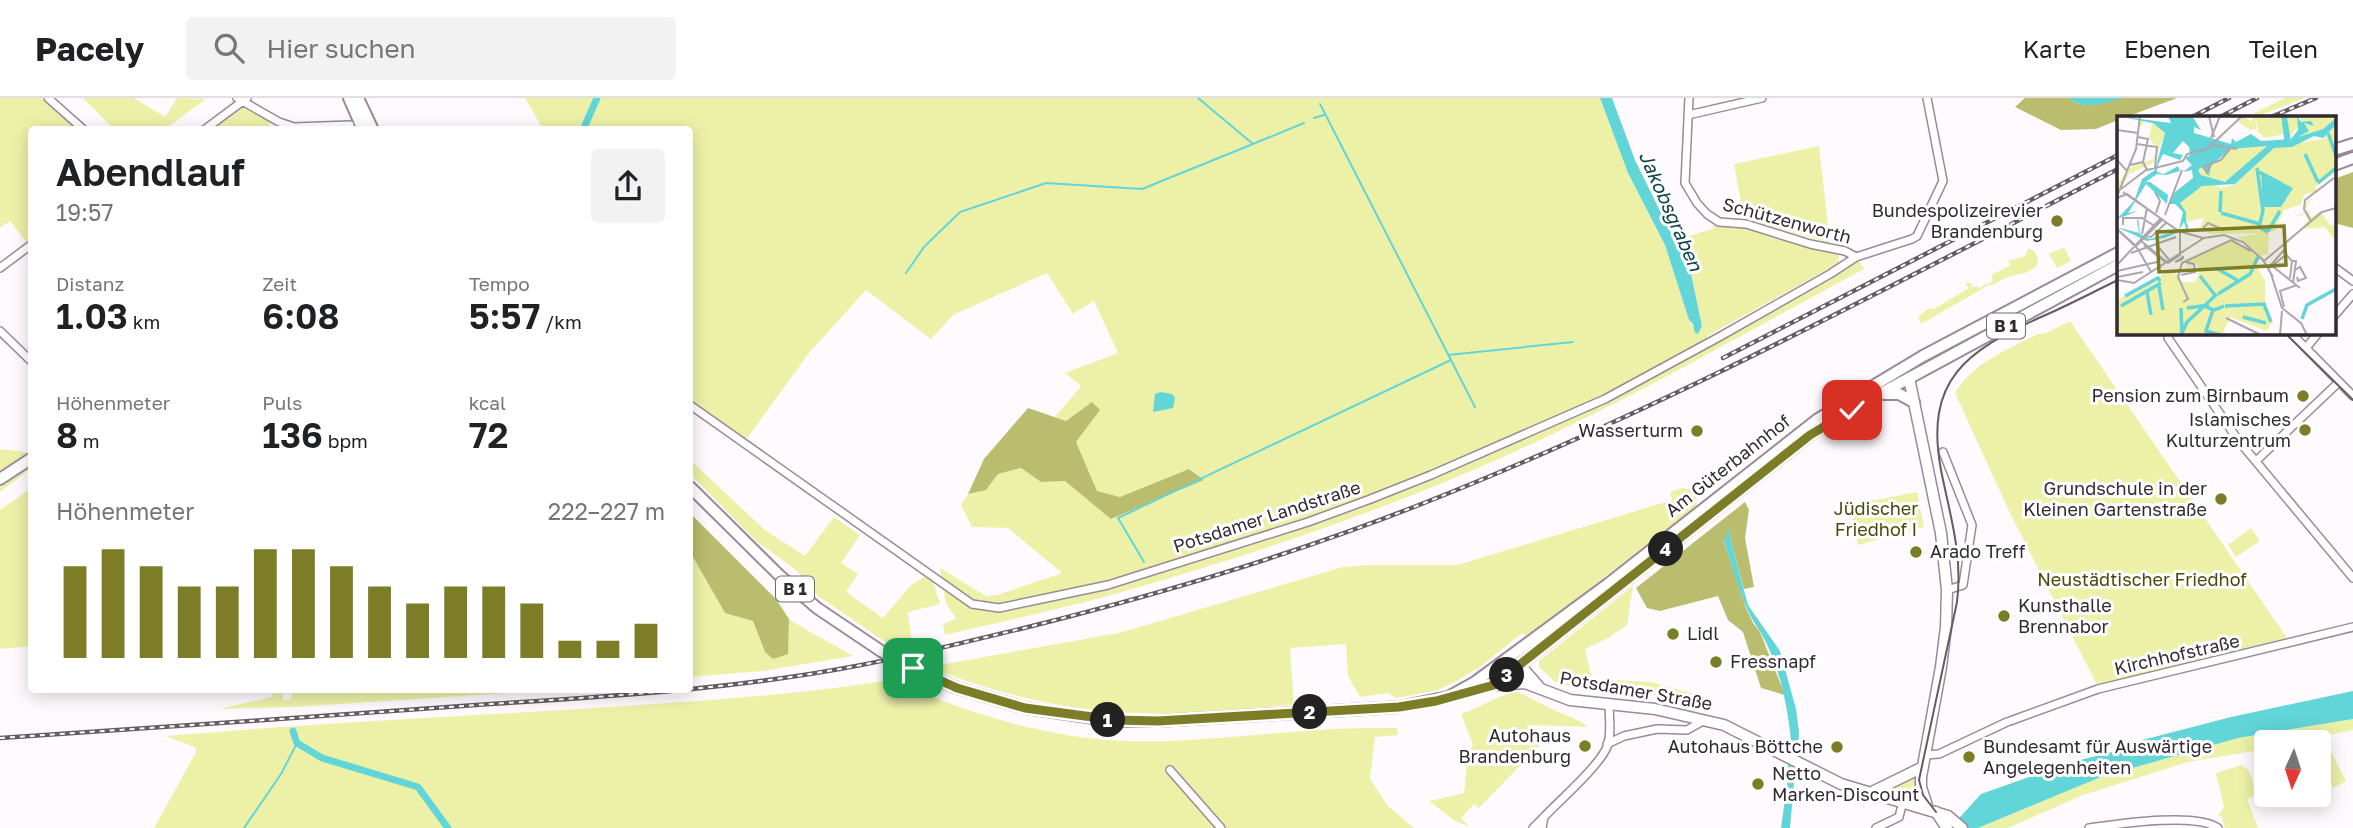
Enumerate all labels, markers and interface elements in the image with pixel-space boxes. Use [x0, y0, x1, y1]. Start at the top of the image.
search box [186, 17, 676, 80]
text: Pacely [35, 29, 144, 68]
icon: search [210, 29, 248, 67]
text: Hier suchen [266, 33, 416, 64]
text: Karte [2023, 34, 2086, 63]
text: Ebenen [2124, 34, 2211, 63]
text: Teilen [2249, 34, 2318, 63]
inset map [2117, 116, 2336, 334]
water label: Jakobsgraben [1635, 147, 1709, 276]
text: Abendlauf [56, 149, 245, 194]
button: share [591, 149, 665, 223]
street label: Schützenworth [1721, 192, 1854, 248]
text: 19:57 [56, 198, 114, 226]
place label: Bundespolizeirevier Brandenburg [1872, 199, 2043, 242]
marker: Bundespolizeirevier Brandenburg [2049, 213, 2065, 229]
text: Distanz [56, 272, 124, 295]
text: Zeit [262, 272, 297, 295]
text: Tempo [469, 272, 530, 295]
text: 1.03 [56, 295, 128, 337]
text: 6:08 [262, 295, 339, 337]
text: 5:57 [469, 295, 540, 337]
text: km [128, 310, 160, 333]
text: /km [540, 310, 582, 333]
road number: B 1 [1987, 314, 2025, 338]
pin [1822, 380, 1882, 440]
place label: Pension zum Birnbaum [2092, 384, 2289, 406]
marker: Pension zum Birnbaum [2295, 388, 2311, 404]
text: Höhenmeter [56, 391, 170, 414]
text: Puls [262, 391, 302, 414]
text: kcal [469, 391, 506, 414]
icon: check [1833, 391, 1871, 429]
place label: Islamisches Kulturzentrum [2166, 408, 2291, 451]
street label: Am Güterbahnhof [1661, 409, 1795, 521]
text: 8 [56, 414, 78, 456]
text: 136 [262, 414, 323, 456]
text: 72 [469, 414, 509, 456]
place label: Wasserturm [1578, 419, 1683, 441]
marker: Islamisches Kulturzentrum [2297, 422, 2313, 438]
marker: Wasserturm [1689, 423, 1705, 439]
text: m [78, 429, 100, 452]
text: bpm [323, 429, 368, 452]
street label: Potsdamer Landstraße [1170, 475, 1363, 557]
place label: Grundschule in der Kleinen Gartenstraße [2023, 477, 2207, 520]
marker: Grundschule in der Kleinen Gartenstraße [2213, 491, 2229, 507]
text: Höhenmeter [56, 497, 194, 525]
text: 222–227 m [548, 497, 665, 525]
park label: Jüdischer Friedhof I [1834, 497, 1918, 540]
pin: 4 [1648, 532, 1684, 566]
text: 4 [1660, 537, 1671, 560]
place label: Arado Treff [1930, 540, 2026, 562]
marker: Arado Treff [1908, 544, 1924, 560]
park label: Neustädtischer Friedhof [2037, 568, 2247, 590]
road number: B 1 [776, 576, 814, 602]
place label: Kunsthalle Brennabor [2018, 594, 2112, 637]
marker: Kunsthalle Brennabor [1996, 608, 2012, 624]
place label: Lidl [1687, 622, 1719, 644]
marker: Lidl [1665, 626, 1681, 642]
street label: Kirchhofstraße [2112, 629, 2242, 679]
pin [883, 638, 943, 698]
icon: arrive [894, 649, 932, 687]
place label: Fressnapf [1730, 650, 1816, 672]
marker: Fressnapf [1708, 654, 1724, 670]
pin: 3 [1490, 658, 1524, 692]
text: 3 [1501, 663, 1512, 686]
street label: Potsdamer Straße [1558, 666, 1714, 714]
pin: 2 [1292, 694, 1328, 730]
text: 2 [1304, 700, 1315, 723]
pin: 1 [1090, 702, 1126, 738]
text: 1 [1103, 708, 1112, 731]
place label: Autohaus Brandenburg [1458, 724, 1571, 767]
north arrow [2254, 730, 2331, 807]
map controls [2254, 730, 2331, 807]
place label: Autohaus Böttche [1668, 735, 1823, 757]
place label: Bundesamt für Auswärtige Angelegenheiten [1983, 735, 2212, 778]
marker: Autohaus Brandenburg [1577, 738, 1593, 754]
marker: Autohaus Böttche [1829, 739, 1845, 755]
marker: Bundesamt für Auswärtige Angelegenheiten [1961, 749, 1977, 765]
place label: Netto Marken-Discount [1772, 762, 1919, 805]
marker: Netto Marken-Discount [1750, 776, 1766, 792]

